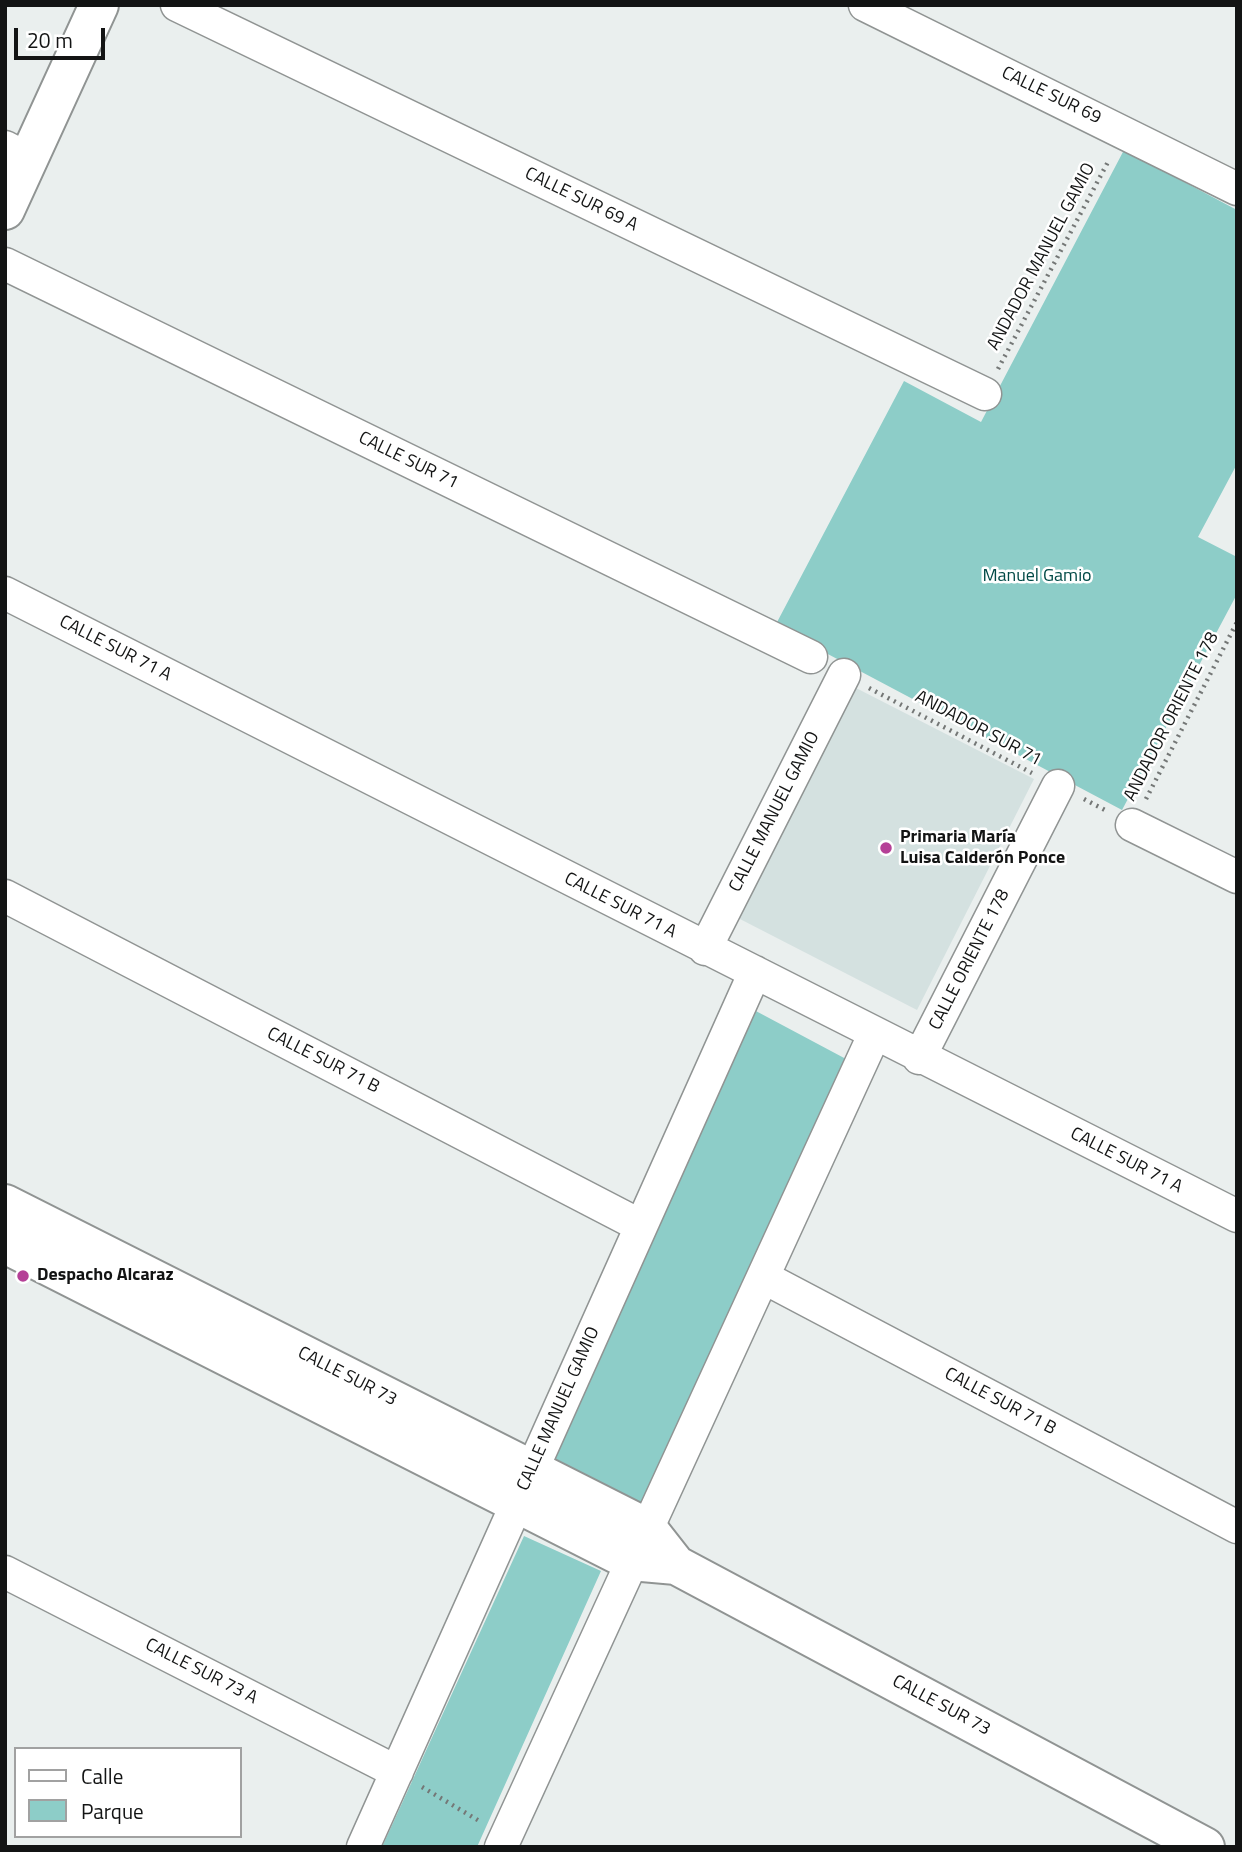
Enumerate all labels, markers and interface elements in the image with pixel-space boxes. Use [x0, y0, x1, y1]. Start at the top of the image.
scale bar [18, 14, 108, 58]
text: 20 m [27, 24, 73, 56]
street label: CALLE SUR 69 [998, 63, 1104, 129]
street label: ANDADOR MANUEL GAMIO [983, 160, 1101, 354]
street label: CALLE SUR 69 A [521, 163, 641, 237]
street label: CALLE SUR 71 [355, 428, 461, 494]
park label: Manuel Gamio [982, 566, 1092, 588]
street label: CALLE SUR 71 A [55, 611, 175, 687]
street label: ANDADOR ORIENTE 178 [1120, 629, 1224, 805]
street label: ANDADOR SUR 71 [911, 687, 1045, 771]
street label: CALLE MANUEL GAMIO [725, 728, 825, 896]
place label: Primaria María Luisa Calderón Ponce [900, 827, 1065, 870]
marker: Primaria María Luisa Calderón Ponce [878, 840, 894, 856]
street label: CALLE SUR 71 A [560, 868, 680, 944]
street label: CALLE ORIENTE 178 [925, 886, 1015, 1034]
street label: CALLE SUR 71 B [263, 1023, 383, 1099]
street label: CALLE SUR 71 A [1066, 1123, 1186, 1199]
place label: Despacho Alcaraz [37, 1265, 174, 1287]
marker: Despacho Alcaraz [15, 1268, 31, 1284]
street label: CALLE MANUEL GAMIO [513, 1324, 605, 1494]
street label: CALLE SUR 73 [294, 1343, 400, 1411]
street label: CALLE SUR 71 B [941, 1364, 1059, 1440]
street label: CALLE SUR 73 A [141, 1634, 261, 1710]
street label: CALLE SUR 73 [888, 1671, 994, 1741]
legend [14, 1747, 242, 1838]
text: Calle [81, 1760, 123, 1792]
text: Parque [81, 1795, 144, 1827]

